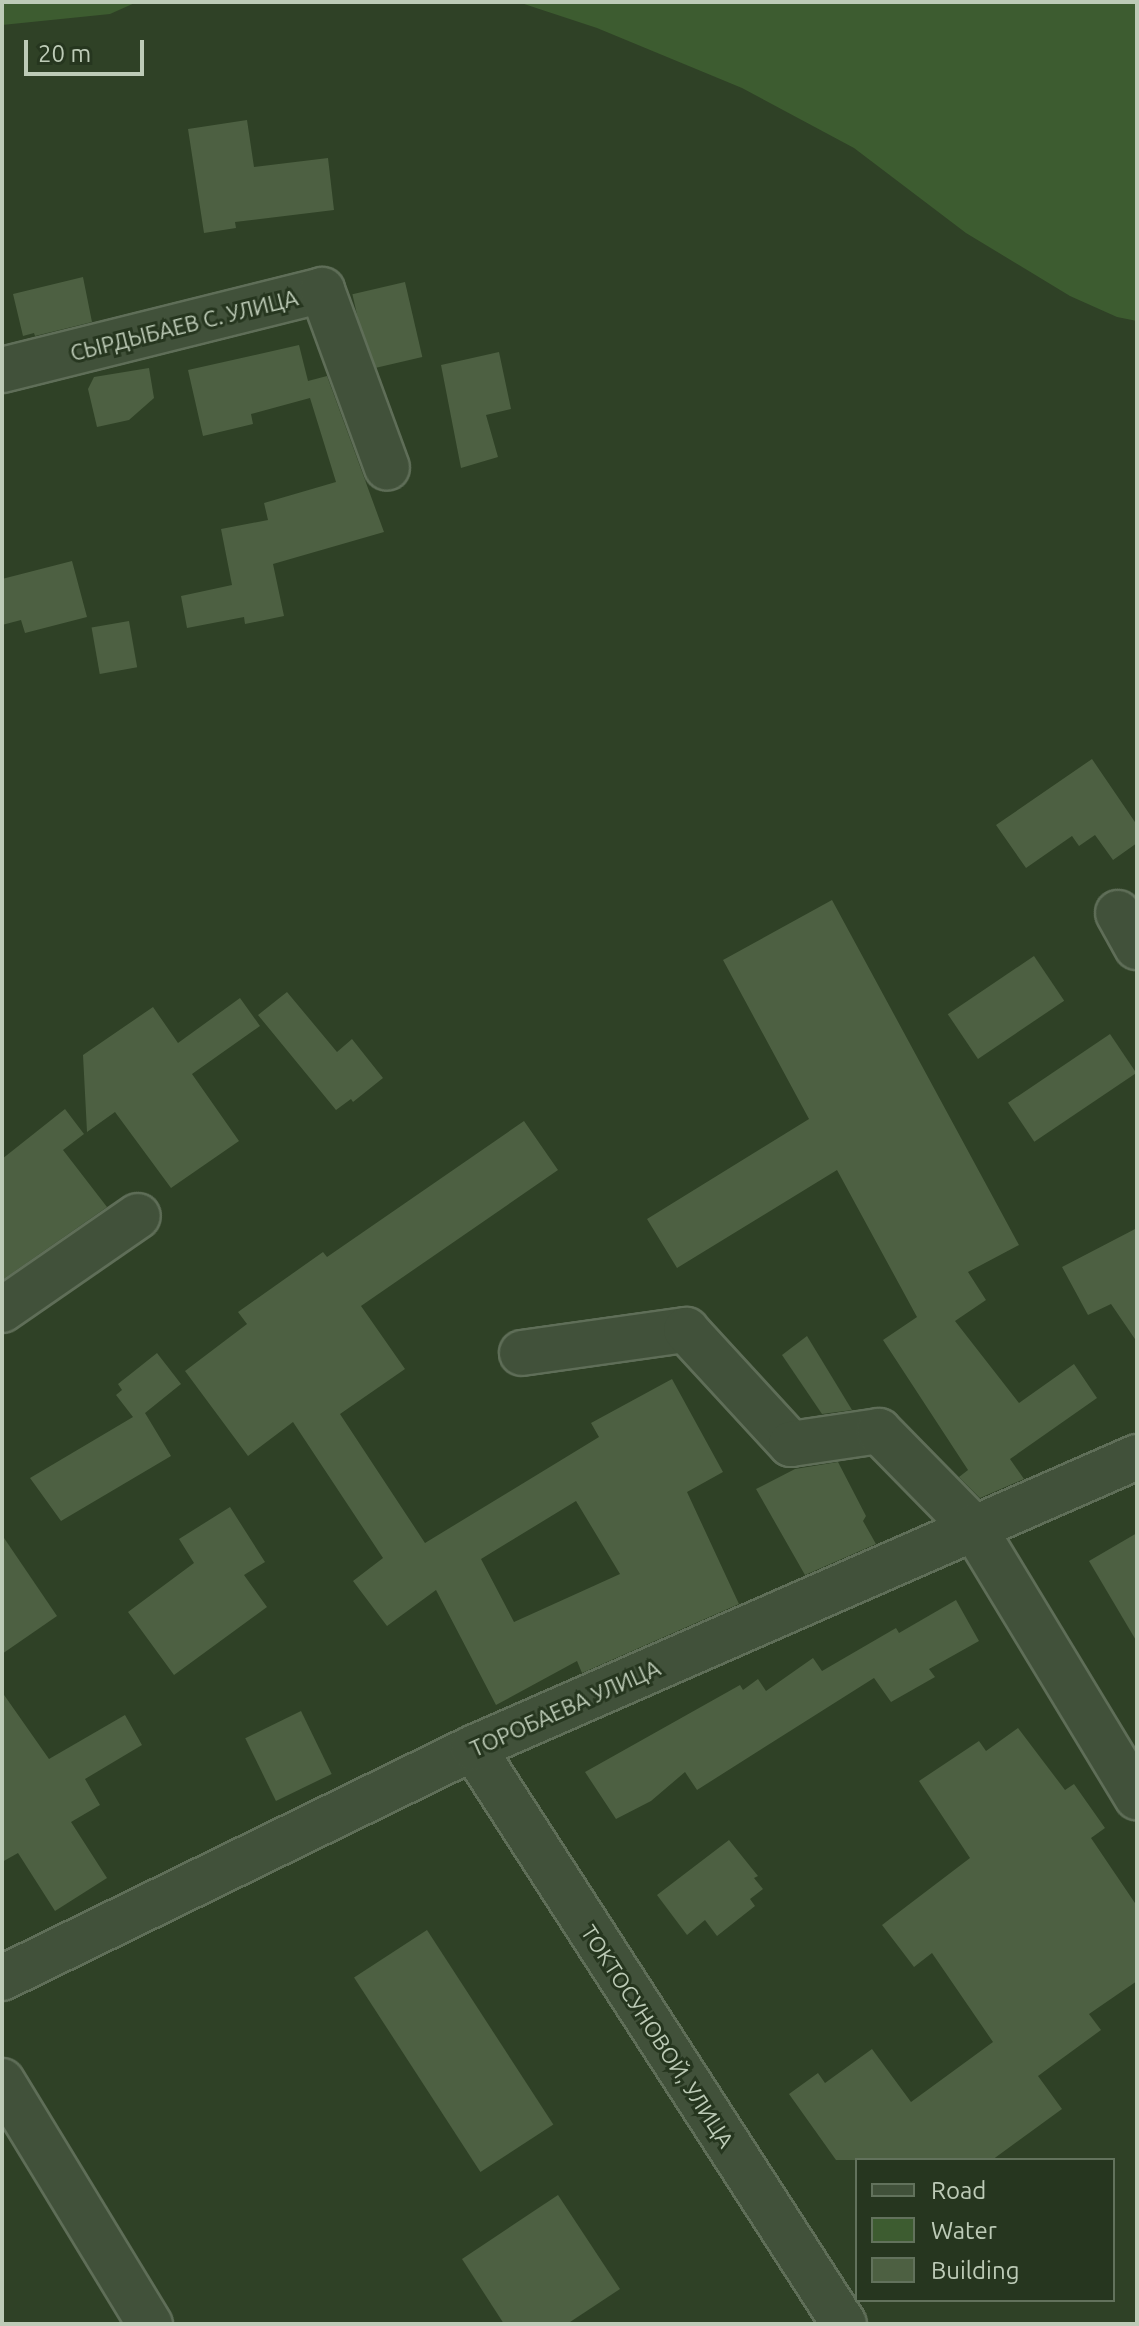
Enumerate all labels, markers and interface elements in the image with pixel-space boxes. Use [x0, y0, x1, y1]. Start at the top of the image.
scale bar [28, 24, 148, 74]
text: 20 m [38, 40, 91, 67]
street label: СЫРДЫБАЕВ С. УЛИЦА [67, 284, 301, 366]
street label: ТОРОБАЕВА УЛИЦА [466, 1654, 664, 1762]
street label: ТОКТОСУНОВОЙ, УЛИЦА [576, 1920, 740, 2152]
legend [855, 2158, 1115, 2302]
text: Road [931, 2177, 986, 2204]
text: Water [931, 2217, 997, 2244]
text: Building [931, 2257, 1019, 2284]

